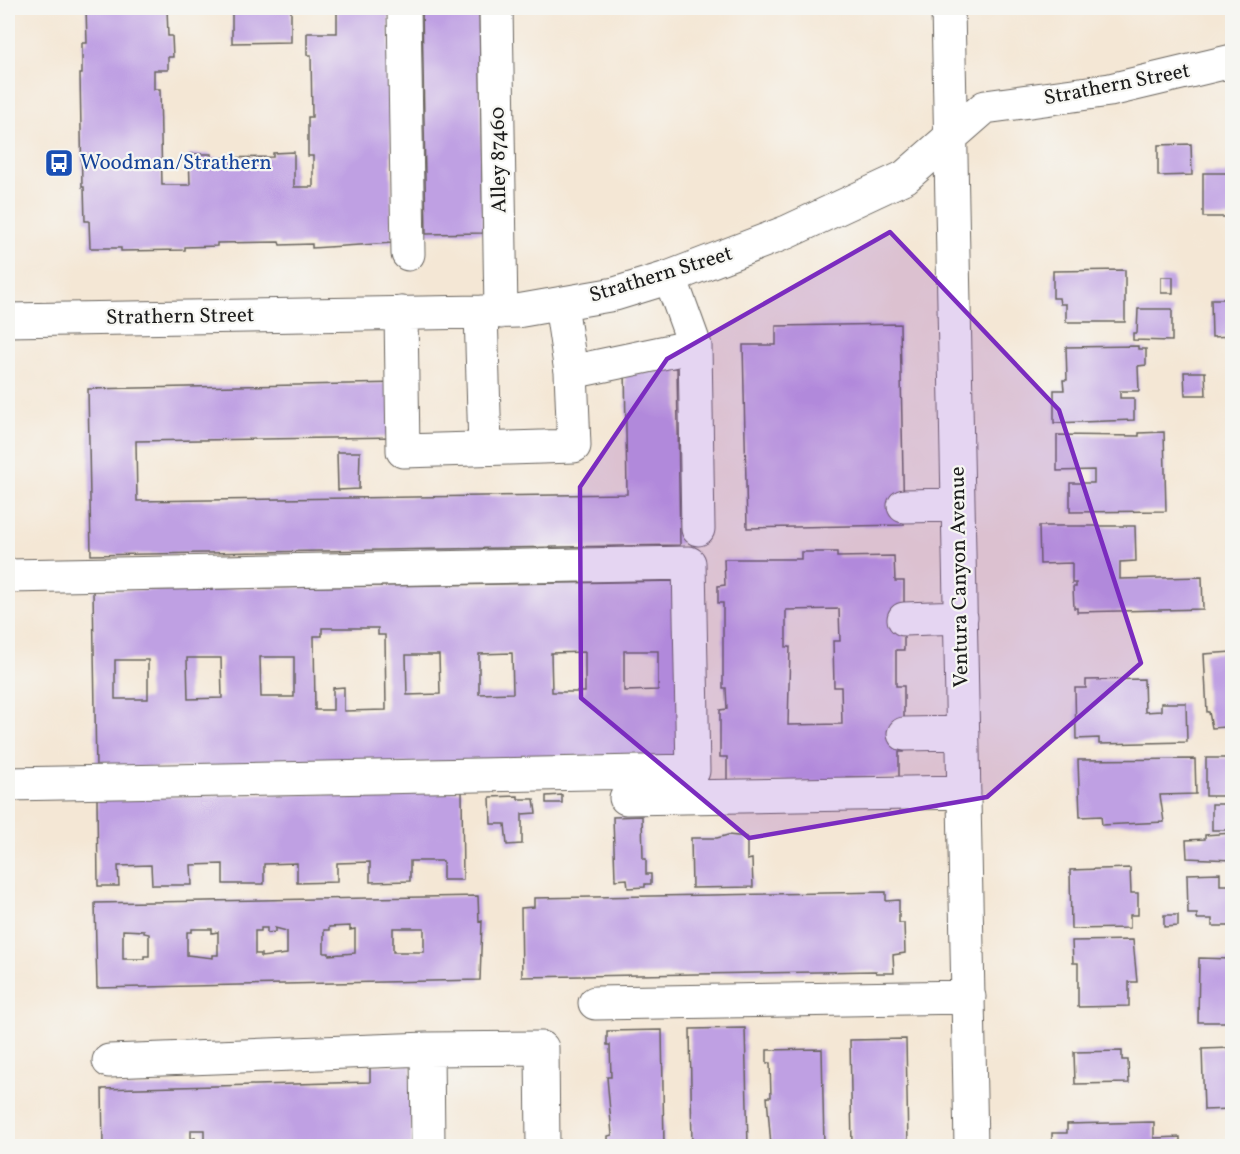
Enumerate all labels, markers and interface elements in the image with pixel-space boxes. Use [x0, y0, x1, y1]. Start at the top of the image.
street label: Strathern Street [1041, 57, 1193, 113]
street label: Alley 87460 [484, 107, 514, 213]
bus stop icon: Woodman/Strathern [43, 147, 75, 179]
place label: Woodman/Strathern [80, 149, 272, 178]
street label: Strathern Street [586, 239, 736, 311]
street label: Strathern Street [106, 301, 254, 333]
street label: Ventura Canyon Avenue [944, 466, 976, 688]

